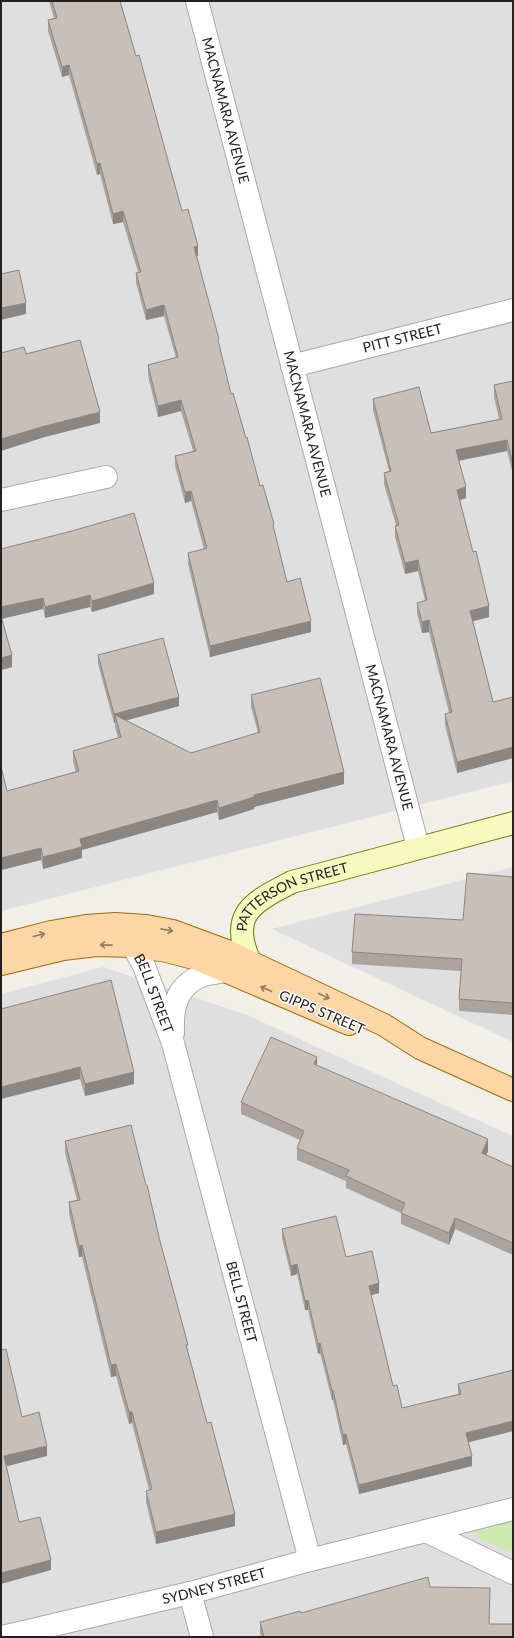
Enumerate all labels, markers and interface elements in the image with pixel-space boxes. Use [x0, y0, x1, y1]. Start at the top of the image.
street label: MACNAMARA AVENUE [199, 35, 253, 185]
street label: PITT STREET [361, 319, 445, 356]
street label: MACNAMARA AVENUE [281, 349, 335, 499]
street label: MACNAMARA AVENUE [363, 662, 417, 812]
street label: PATTERSON STREET [233, 858, 350, 932]
one-way arrow [161, 927, 174, 935]
one-way arrow [32, 931, 45, 939]
one-way arrow [100, 941, 113, 949]
street label: BELL STREET [131, 950, 178, 1036]
one-way arrow [260, 984, 272, 992]
street label: GIPPS STREET [277, 986, 368, 1037]
one-way arrow [317, 993, 329, 1000]
street label: BELL STREET [223, 1259, 261, 1345]
street label: SYDNEY STREET [160, 1563, 268, 1607]

